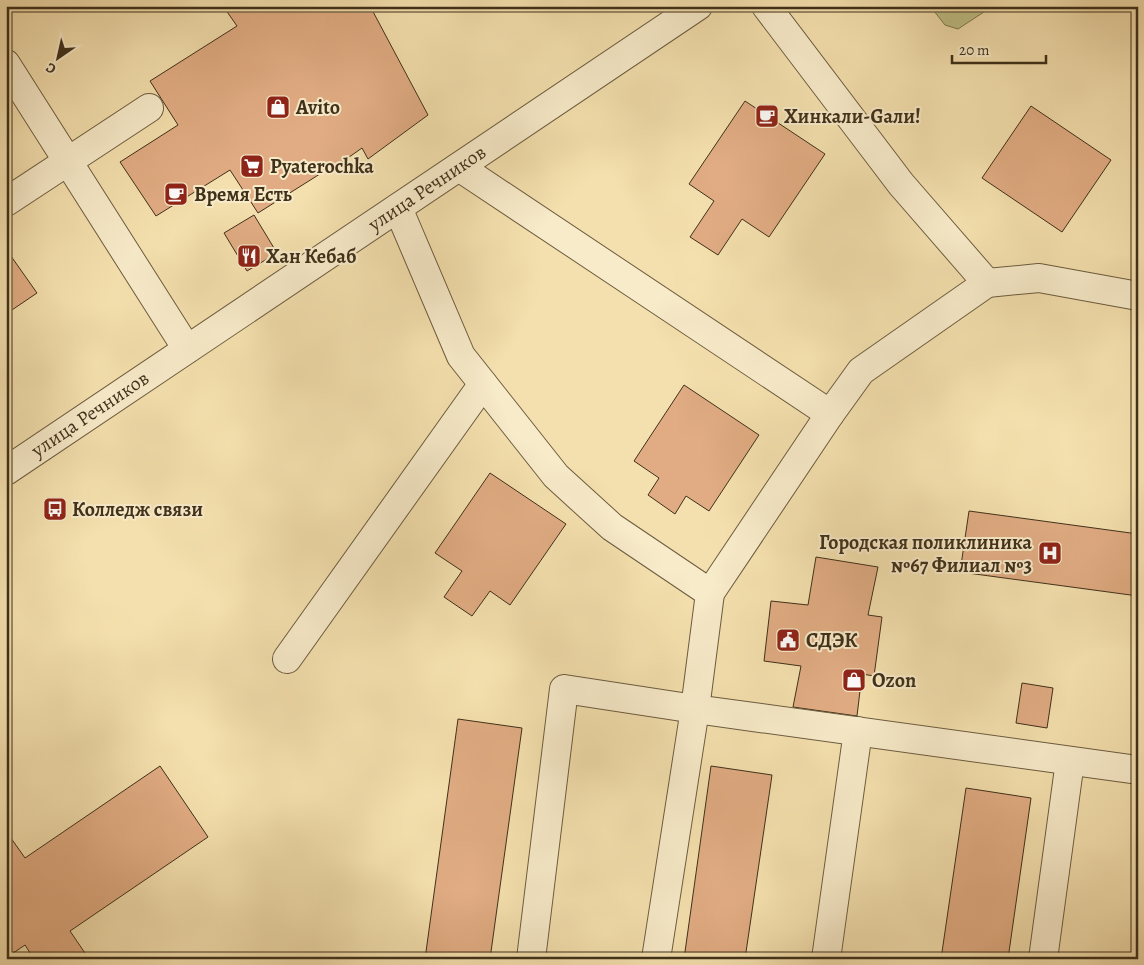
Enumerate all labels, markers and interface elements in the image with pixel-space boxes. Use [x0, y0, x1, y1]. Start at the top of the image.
north arrow [32, 32, 82, 82]
scale bar [952, 32, 1045, 64]
text: 20 m [959, 40, 990, 60]
text: С [42, 58, 60, 79]
shop icon: Avito [265, 94, 291, 120]
place label: Avito [295, 94, 340, 121]
cafe icon: Хинкали-Gали! [754, 103, 780, 129]
place label: Хинкали-Gали! [784, 103, 921, 130]
street label: улица Речников [362, 139, 491, 238]
supermarket icon: Pyaterochka [239, 153, 265, 179]
place label: Pyaterochka [270, 153, 374, 180]
cafe icon: Время Есть [163, 181, 189, 207]
place label: Время Есть [194, 181, 292, 208]
restaurant icon: Хан Кебаб [236, 243, 262, 269]
place label: Хан Кебаб [266, 243, 356, 270]
street label: улица Речников [25, 365, 154, 464]
bus stop icon: Колледж связи [42, 496, 68, 522]
place label: Колледж связи [72, 496, 203, 523]
place label: Городская поликлиника №67 Филиал №3 [819, 529, 1032, 579]
hospital icon: Городская поликлиника №67 Филиал №3 [1037, 540, 1063, 566]
public building icon: СДЭК [775, 627, 801, 653]
place label: СДЭК [806, 627, 858, 654]
shop icon: Ozon [841, 667, 867, 693]
place label: Ozon [872, 667, 916, 694]

